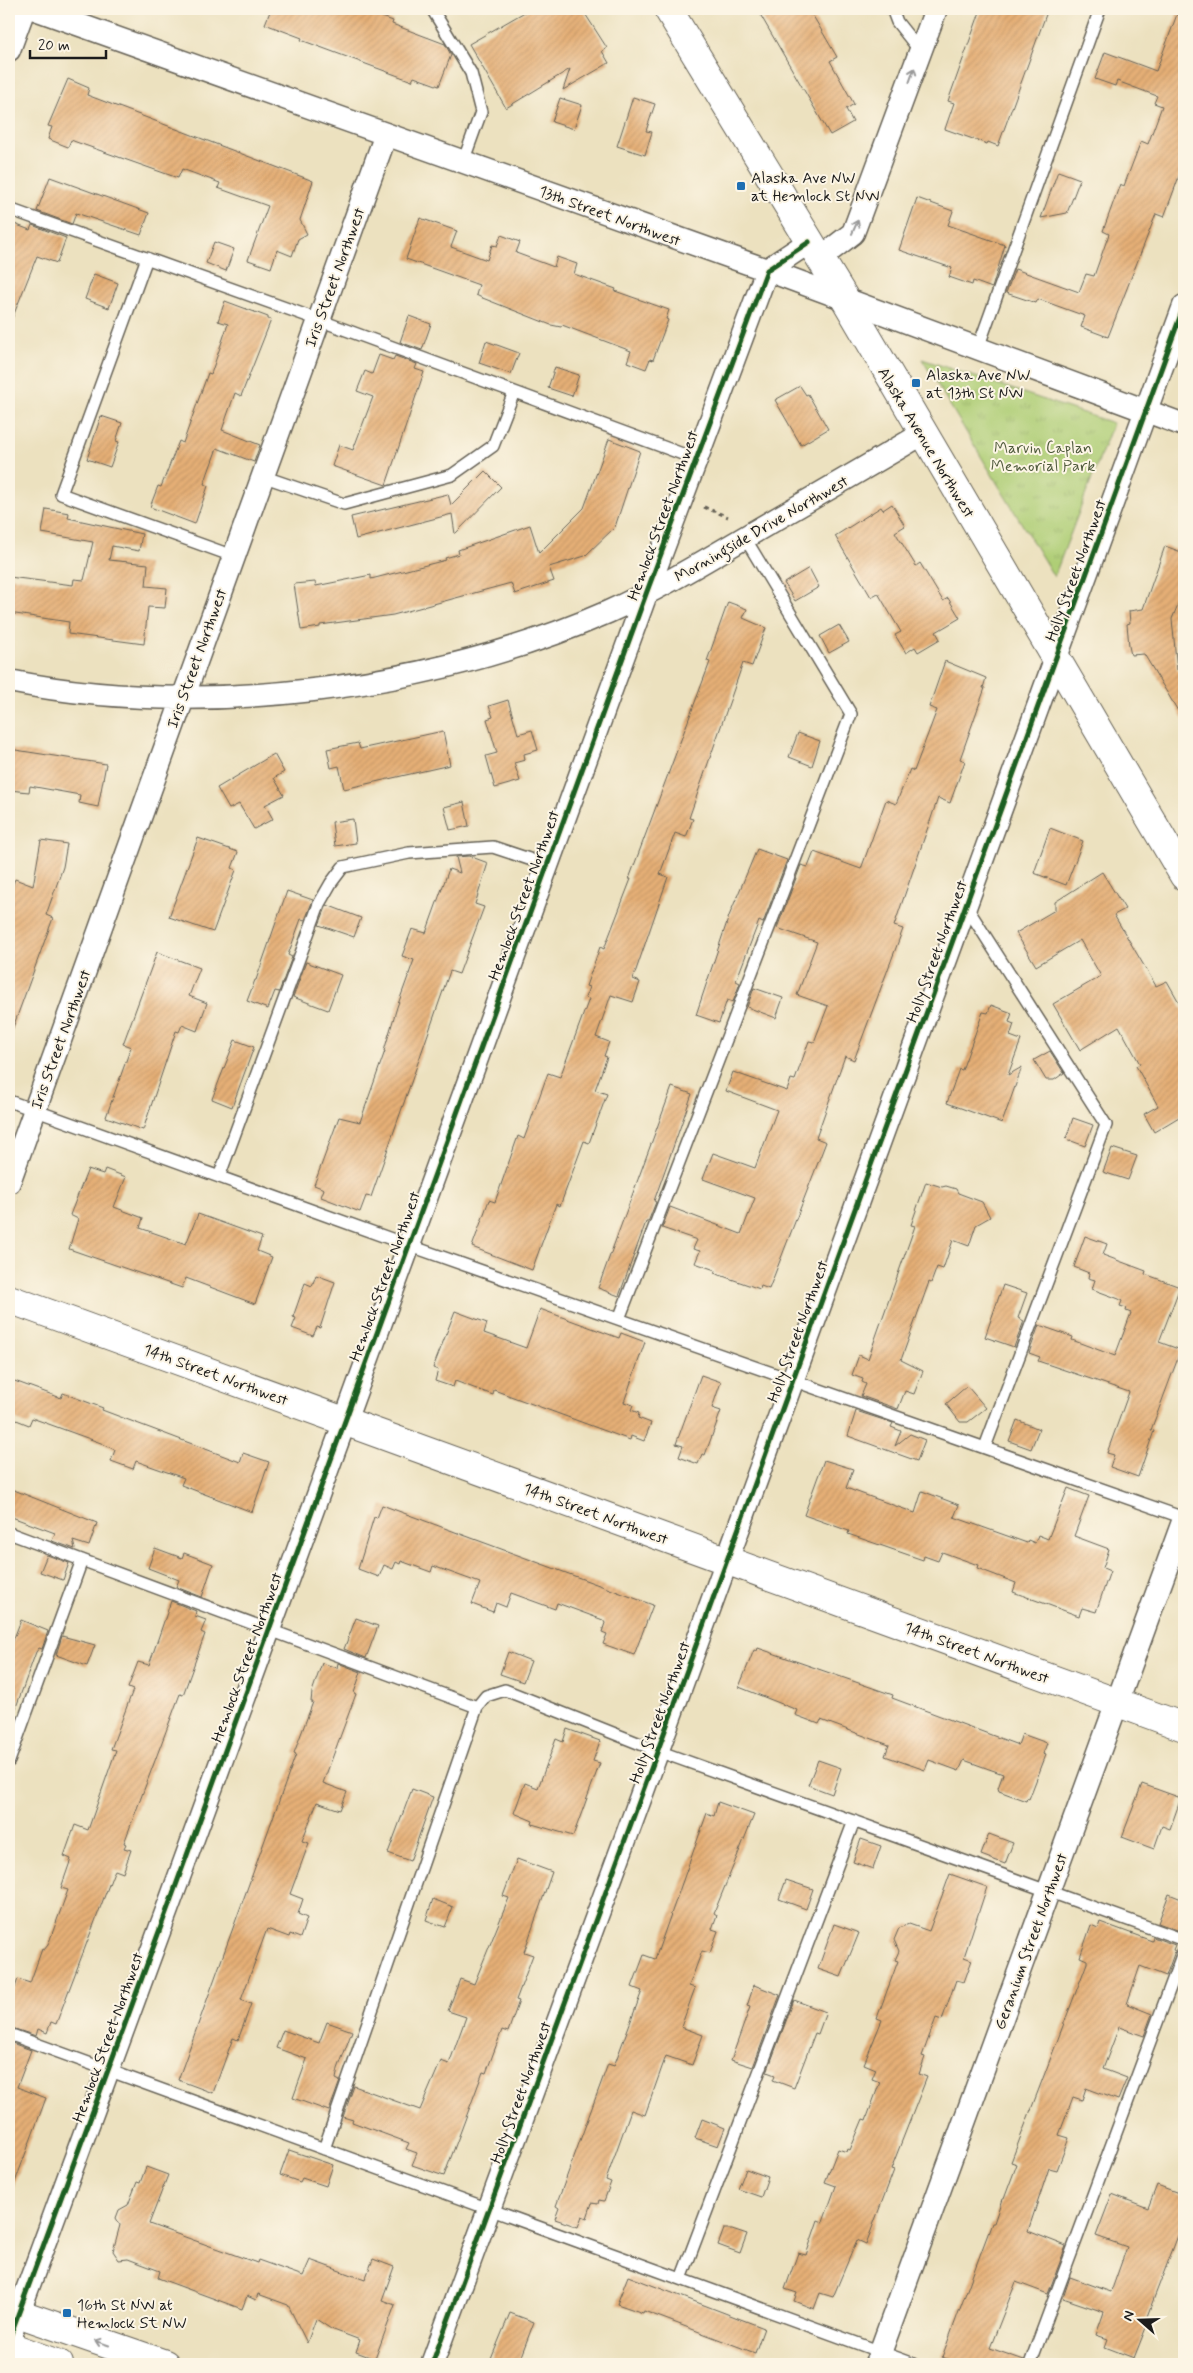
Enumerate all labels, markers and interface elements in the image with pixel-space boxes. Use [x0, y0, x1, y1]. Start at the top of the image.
scale bar [30, 28, 106, 60]
text: 20 m [38, 36, 70, 56]
one-way arrow [908, 67, 917, 83]
place label: Alaska Ave NW at Hemlock St NW [751, 168, 879, 207]
marker: Alaska Ave NW at Hemlock St NW [735, 180, 747, 192]
street label: 13th Street Northwest [536, 181, 683, 252]
street label: Iris Street Northwest [300, 205, 370, 350]
one-way arrow [850, 220, 860, 235]
street label: Alaska Avenue Northwest [872, 363, 979, 522]
place label: Alaska Ave NW at 13th St NW [926, 365, 1030, 404]
marker: Alaska Ave NW at 13th St NW [910, 377, 922, 389]
street label: Hemlock Street Northwest [623, 427, 704, 604]
park label: Marvin Caplan Memorial Park [991, 438, 1095, 477]
street label: Morningside Drive Northwest [671, 471, 853, 589]
street label: Holly Street Northwest [1041, 497, 1112, 645]
street label: Iris Street Northwest [162, 586, 232, 731]
street label: Hemlock Street Northwest [484, 807, 565, 984]
street label: Holly Street Northwest [902, 878, 973, 1026]
street label: Iris Street Northwest [26, 967, 96, 1112]
street label: Hemlock Street Northwest [345, 1188, 426, 1365]
street label: Holly Street Northwest [763, 1258, 834, 1406]
street label: 14th Street Northwest [140, 1339, 291, 1411]
street label: 14th Street Northwest [520, 1478, 671, 1550]
street label: Hemlock Street Northwest [207, 1569, 288, 1746]
street label: 14th Street Northwest [901, 1617, 1052, 1689]
street label: Holly Street Northwest [625, 1639, 696, 1787]
street label: Geranium Street Northwest [990, 1850, 1073, 2033]
street label: Hemlock Street Northwest [68, 1949, 149, 2126]
street label: Holly Street Northwest [486, 2019, 557, 2167]
place label: 16th St NW at Hemlock St NW [77, 2295, 187, 2334]
north arrow [1116, 2296, 1166, 2346]
marker: 16th St NW at Hemlock St NW [61, 2307, 73, 2319]
text: N [1119, 2308, 1139, 2323]
one-way arrow [95, 2337, 111, 2347]

